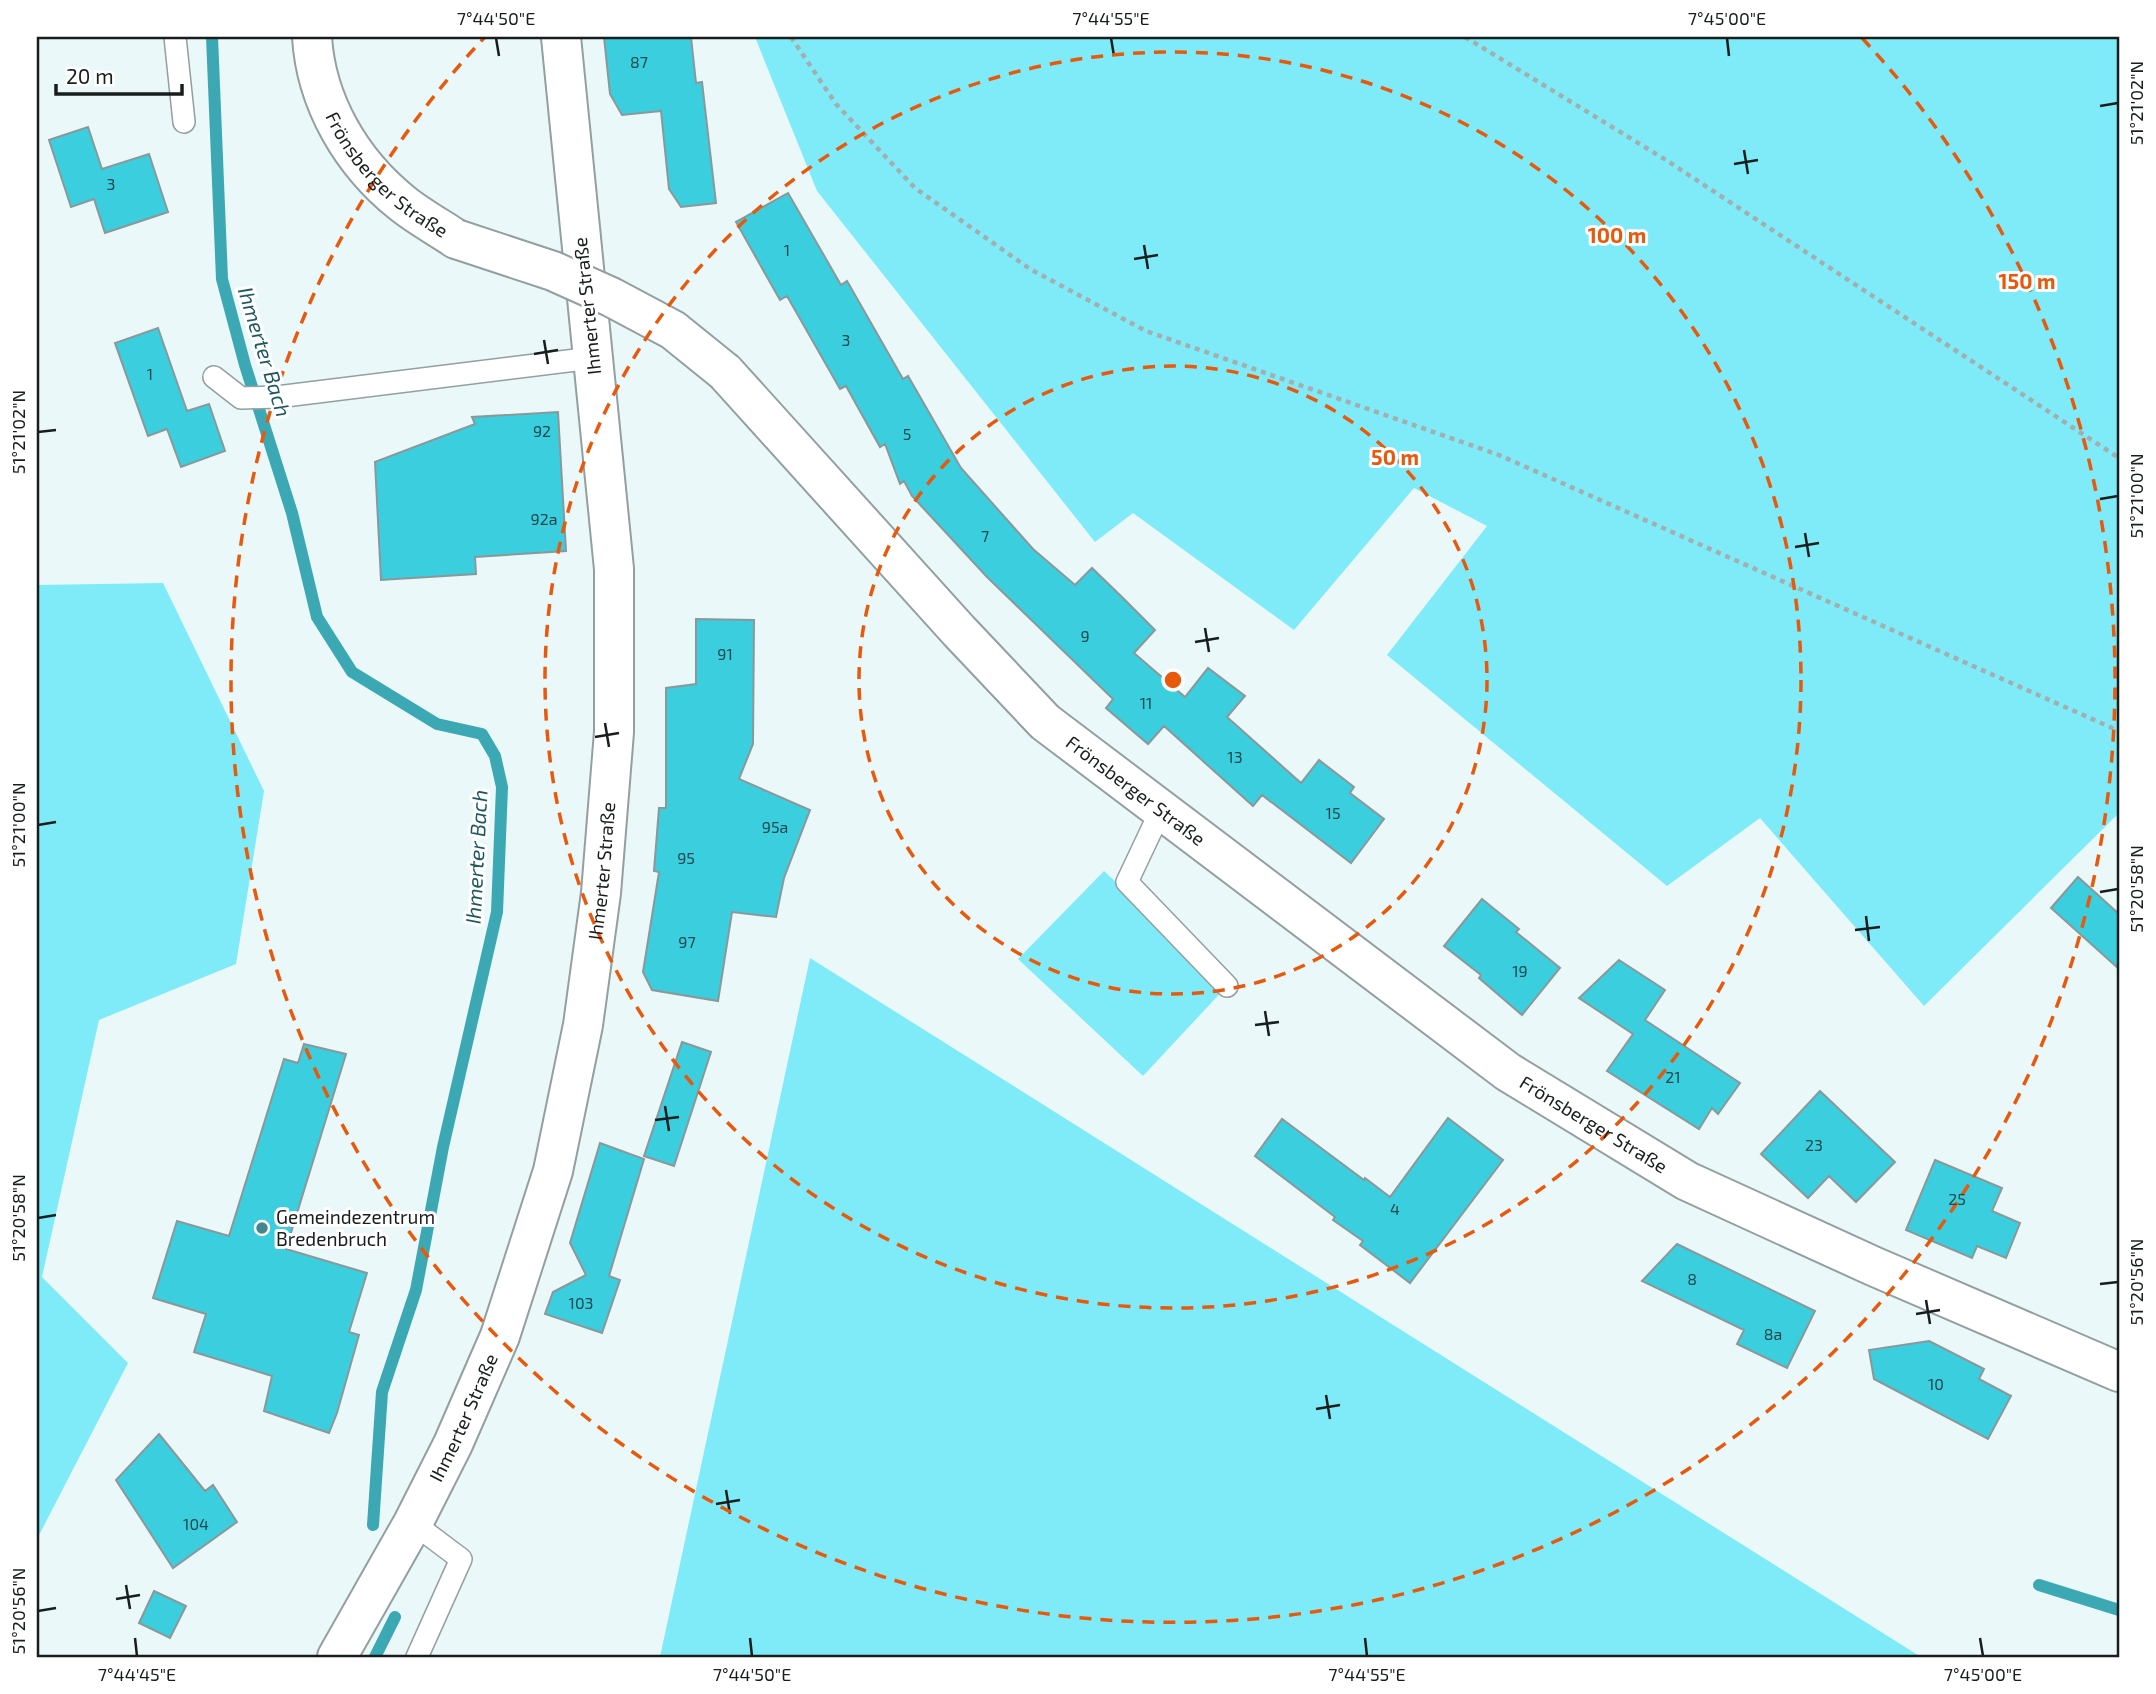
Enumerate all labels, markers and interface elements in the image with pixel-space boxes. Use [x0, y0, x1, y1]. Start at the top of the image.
text: 7°44'50"E [457, 7, 535, 29]
text: 7°44'55"E [1072, 7, 1150, 29]
text: 7°45'00"E [1688, 7, 1766, 29]
scale bar [56, 52, 182, 96]
house number: 87 [630, 52, 648, 71]
text: 51°21'02"N [2125, 61, 2147, 145]
text: 20 m [66, 63, 114, 88]
street label: Frönsberger Straße [321, 108, 452, 242]
house number: 3 [107, 174, 115, 193]
text: 100 m [1588, 222, 1646, 247]
street label: Ihmerter Straße [568, 236, 605, 376]
house number: 1 [784, 240, 790, 259]
text: 150 m [1999, 268, 2055, 293]
water label: Ihmerter Bach [234, 283, 297, 420]
house number: 3 [842, 330, 850, 349]
house number: 1 [147, 364, 153, 383]
text: 51°21'02"N [7, 390, 29, 474]
house number: 92 [533, 421, 551, 440]
house number: 5 [903, 424, 911, 443]
text: 50 m [1371, 444, 1419, 469]
text: 51°21'00"N [2125, 453, 2147, 539]
house number: 92a [531, 509, 557, 528]
house number: 7 [981, 526, 989, 545]
house number: 9 [1080, 626, 1090, 645]
house number: 91 [717, 644, 733, 663]
centre of rings [1161, 668, 1185, 692]
house number: 11 [1140, 693, 1152, 712]
street label: Frönsberger Straße [1062, 730, 1210, 850]
house number: 13 [1227, 747, 1243, 766]
text: 51°21'00"N [7, 782, 29, 868]
water label: Ihmerter Bach [459, 789, 492, 925]
street label: Ihmerter Straße [583, 801, 619, 941]
house number: 15 [1326, 803, 1340, 822]
house number: 95a [762, 817, 788, 836]
text: 51°20'58"N [2125, 845, 2147, 933]
house number: 95 [677, 848, 695, 867]
house number: 97 [678, 932, 696, 951]
house number: 19 [1512, 961, 1528, 980]
house number: 21 [1665, 1067, 1681, 1086]
street label: Frönsberger Straße [1516, 1070, 1672, 1177]
house number: 23 [1805, 1135, 1823, 1154]
text: 51°20'58"N [7, 1174, 29, 1262]
house number: 25 [1948, 1189, 1966, 1208]
house number: 4 [1390, 1199, 1400, 1218]
place label: Gemeindezentrum Bredenbruch [276, 1205, 435, 1250]
marker: Gemeindezentrum Bredenbruch [254, 1220, 270, 1236]
text: 51°20'56"N [2125, 1238, 2147, 1326]
house number: 8 [1687, 1269, 1697, 1288]
house number: 103 [569, 1293, 593, 1312]
house number: 8a [1764, 1324, 1782, 1343]
street label: Ihmerter Straße [424, 1350, 502, 1485]
house number: 10 [1928, 1374, 1944, 1393]
house number: 104 [183, 1514, 209, 1533]
text: 51°20'56"N [7, 1567, 29, 1655]
text: 7°44'45"E [98, 1663, 176, 1685]
text: 7°44'50"E [713, 1663, 791, 1685]
text: 7°44'55"E [1328, 1663, 1406, 1685]
text: 7°45'00"E [1944, 1663, 2022, 1685]

